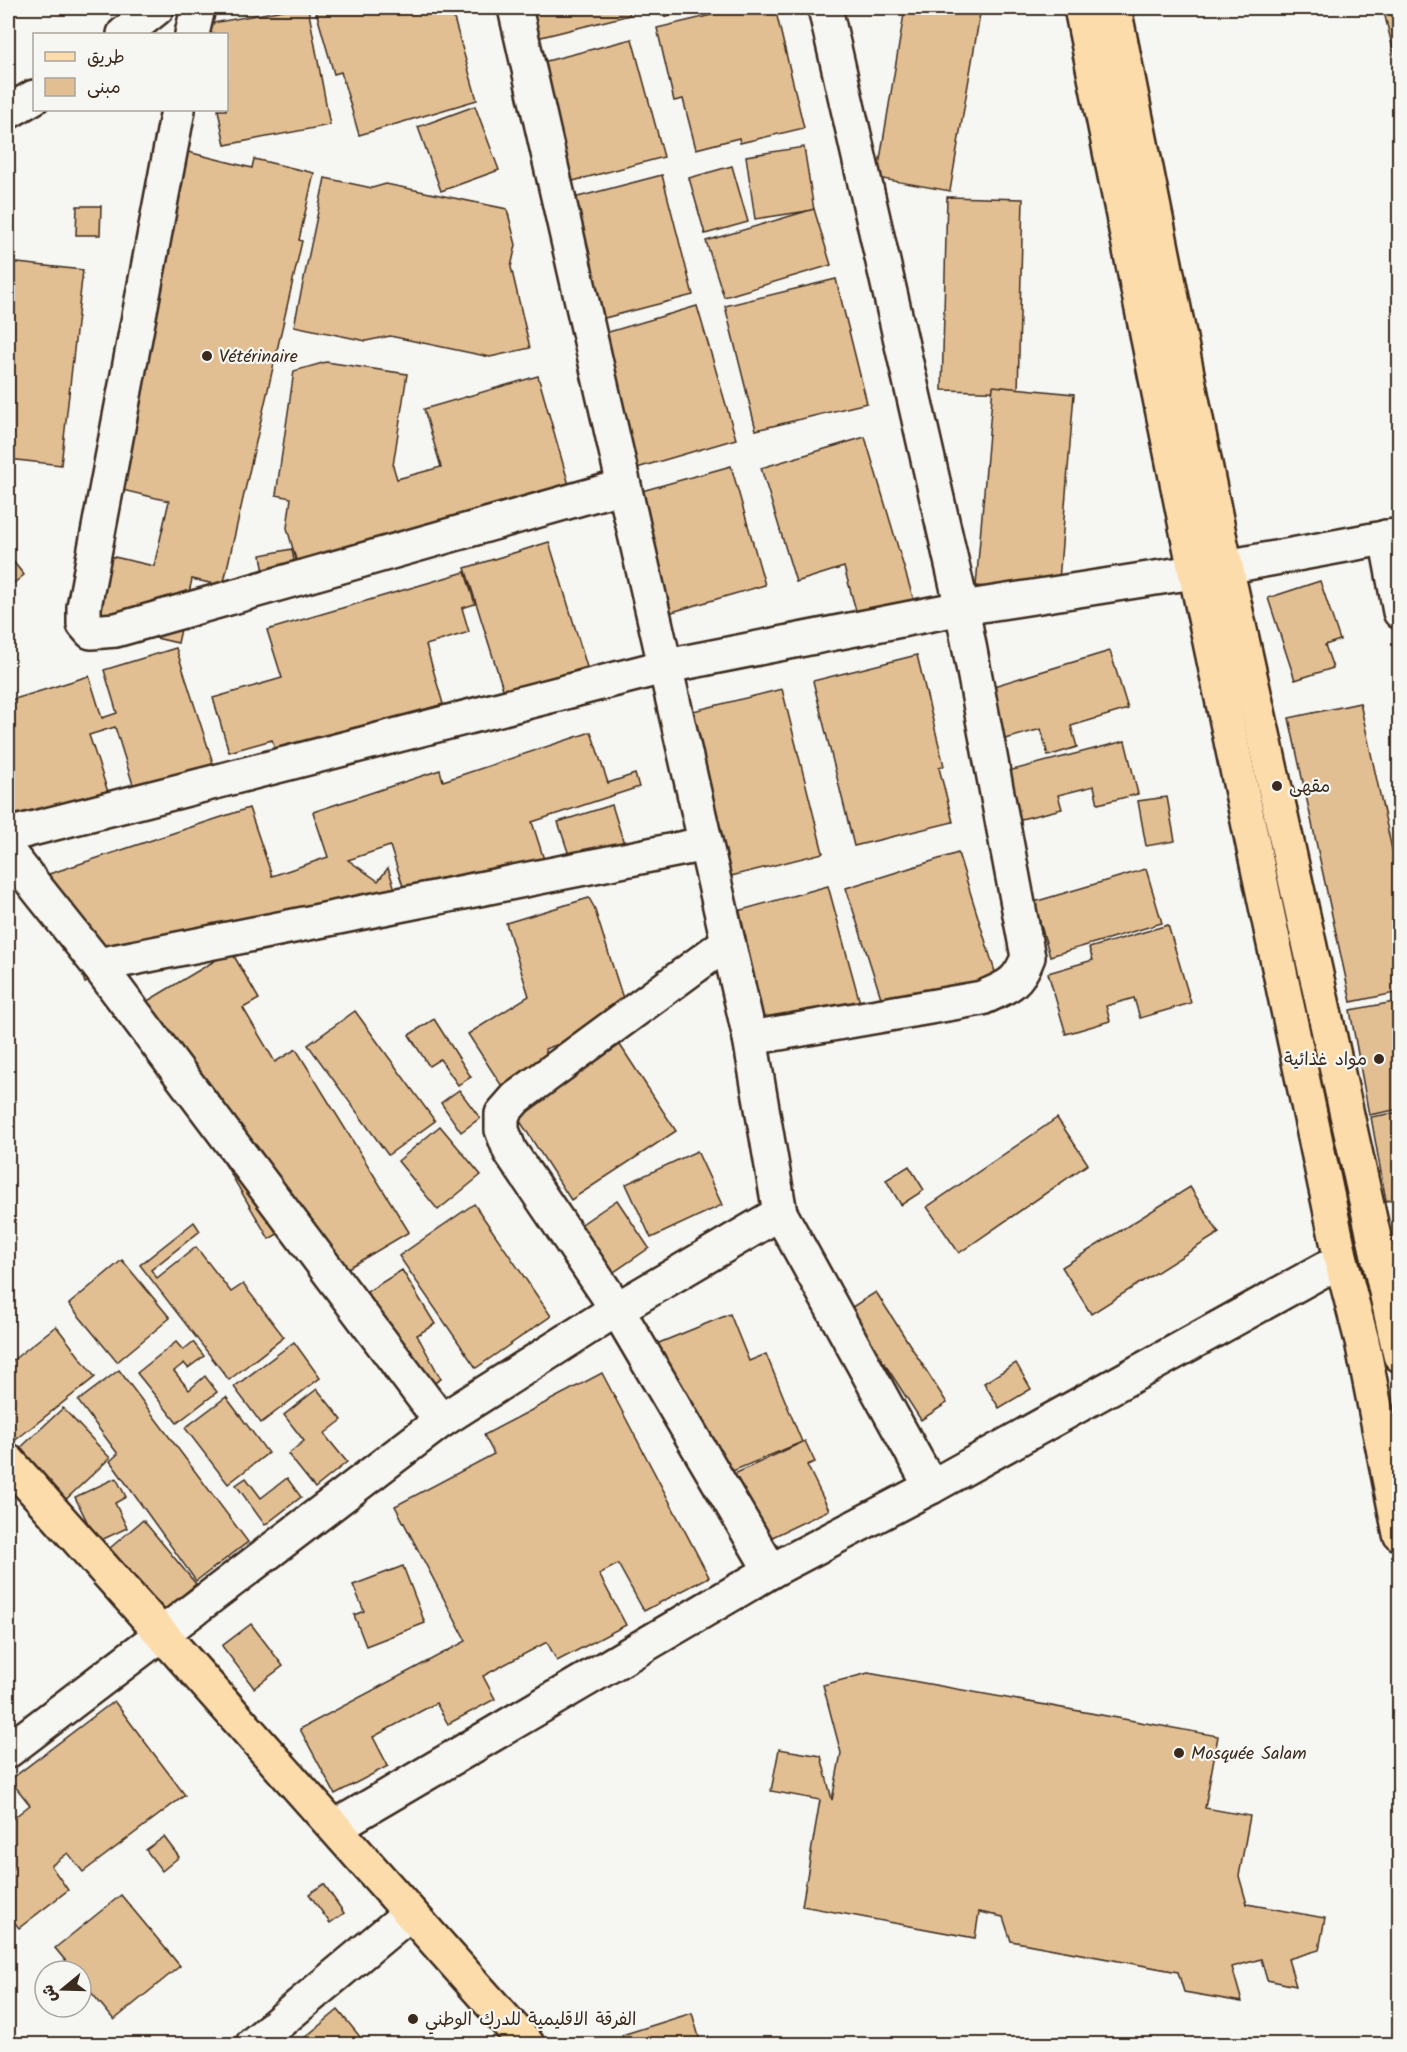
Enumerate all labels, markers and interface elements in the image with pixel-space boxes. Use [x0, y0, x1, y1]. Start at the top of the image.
legend [33, 33, 228, 111]
text: طريق [87, 44, 125, 73]
text: مبنى [87, 74, 121, 103]
place label: Vétérinaire [219, 343, 298, 372]
marker: Vétérinaire [200, 349, 214, 363]
place label: مقهى [1289, 773, 1330, 802]
marker: مقهى [1270, 779, 1284, 793]
place label: مواد غذائية [1284, 1046, 1367, 1075]
marker: مواد غذائية [1372, 1052, 1386, 1066]
place label: Mosquée Salam [1191, 1740, 1307, 1769]
marker: Mosquée Salam [1172, 1746, 1186, 1760]
north arrow [33, 1959, 93, 2019]
text: ش [36, 1981, 65, 2006]
place label: الفرقة الاقليمية للدرك الوطني [425, 2006, 636, 2035]
marker: الفرقة الاقليمية للدرك الوطني [406, 2012, 420, 2026]

